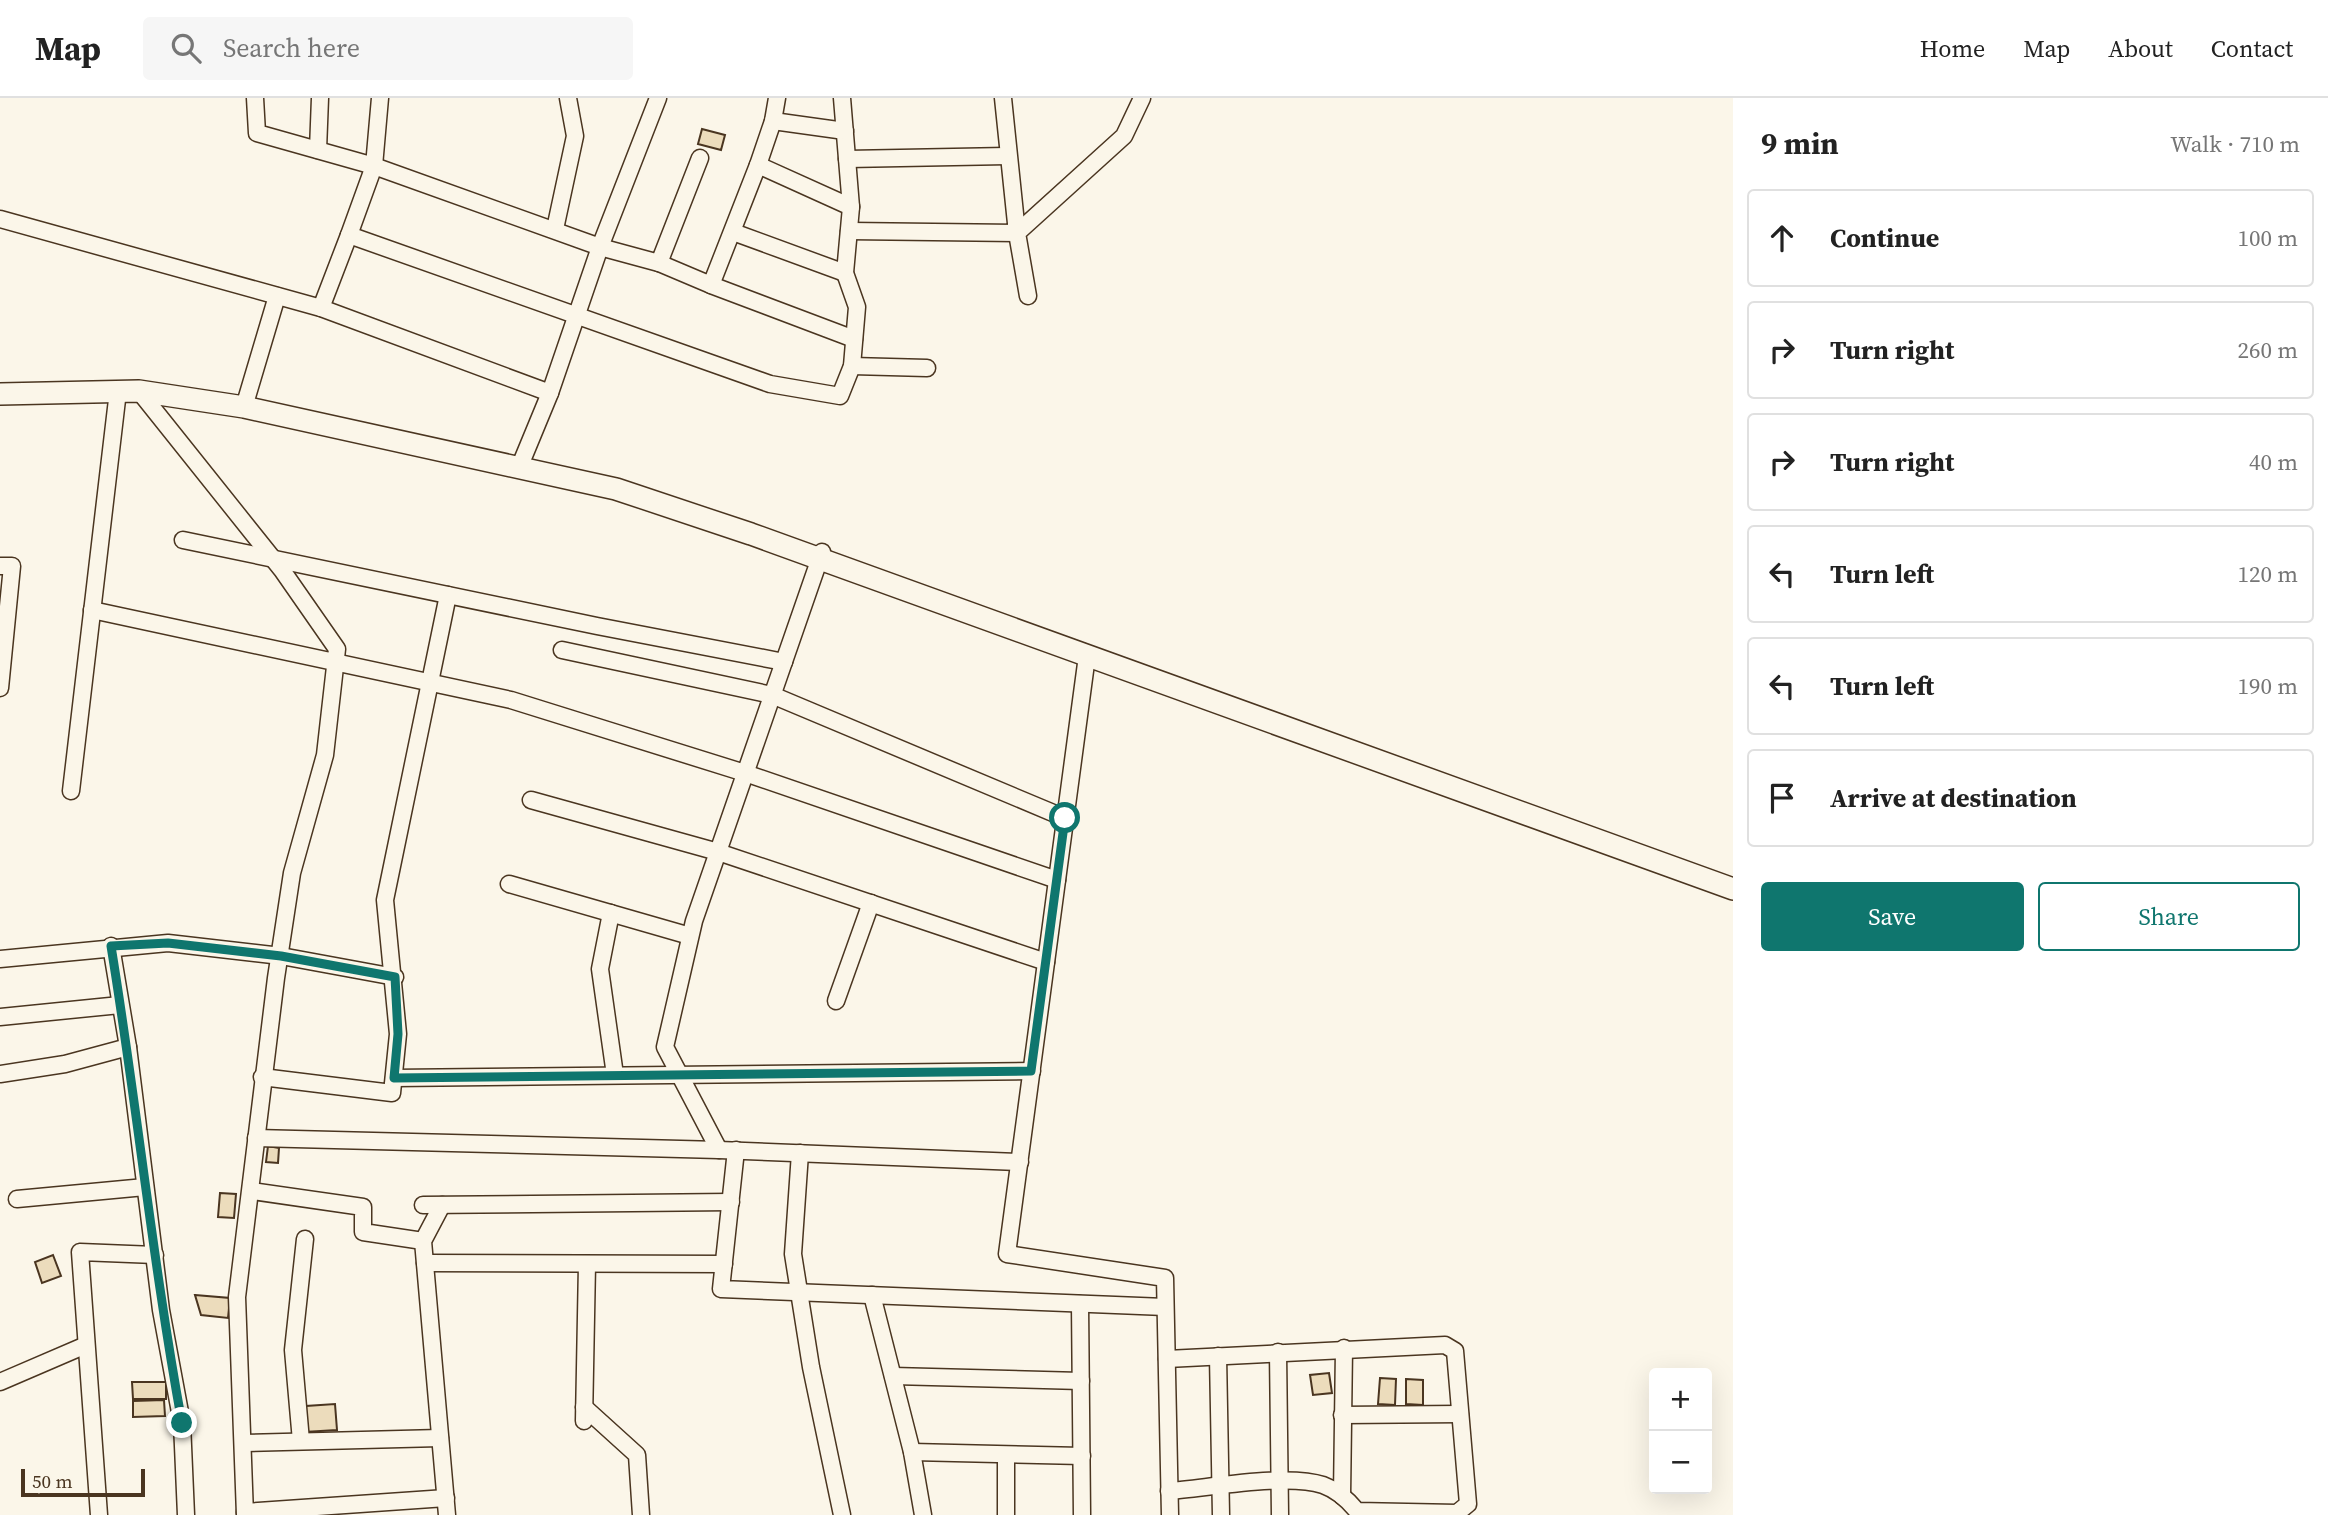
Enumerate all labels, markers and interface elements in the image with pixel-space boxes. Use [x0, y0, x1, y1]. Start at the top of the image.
search box [143, 17, 633, 80]
text: Map [35, 26, 101, 71]
icon: search [167, 29, 205, 67]
text: Search here [223, 30, 360, 66]
text: Home [1920, 32, 1985, 65]
text: Map [2023, 32, 2070, 65]
text: About [2108, 32, 2173, 65]
text: Contact [2211, 32, 2293, 65]
text: 9 min [1761, 123, 1839, 164]
text: Walk · 710 m [2170, 128, 2300, 160]
icon: ahead [1763, 219, 1801, 257]
text: Continue [1830, 220, 1939, 256]
text: 100 m [2237, 222, 2298, 254]
icon: right [1763, 331, 1801, 369]
text: Turn right [1830, 332, 1954, 368]
text: 260 m [2237, 334, 2298, 366]
icon: right [1763, 443, 1801, 481]
text: Turn right [1830, 444, 1954, 480]
text: 40 m [2249, 446, 2298, 478]
icon: left [1763, 555, 1801, 593]
text: Turn left [1830, 556, 1934, 592]
text: 120 m [2237, 558, 2298, 590]
icon: left [1763, 667, 1801, 705]
text: Turn left [1830, 668, 1934, 704]
text: 190 m [2237, 670, 2298, 702]
icon: arrive [1763, 779, 1801, 817]
text: Arrive at destination [1830, 780, 2077, 816]
route start [1049, 802, 1080, 833]
button: Save [1761, 882, 2024, 951]
button: Share [2038, 882, 2300, 951]
map controls [1649, 1368, 1712, 1494]
button: + [1649, 1368, 1712, 1431]
route end [166, 1407, 197, 1438]
button: − [1649, 1431, 1712, 1494]
scale bar [21, 1466, 145, 1498]
text: 50 m [32, 1468, 73, 1494]

